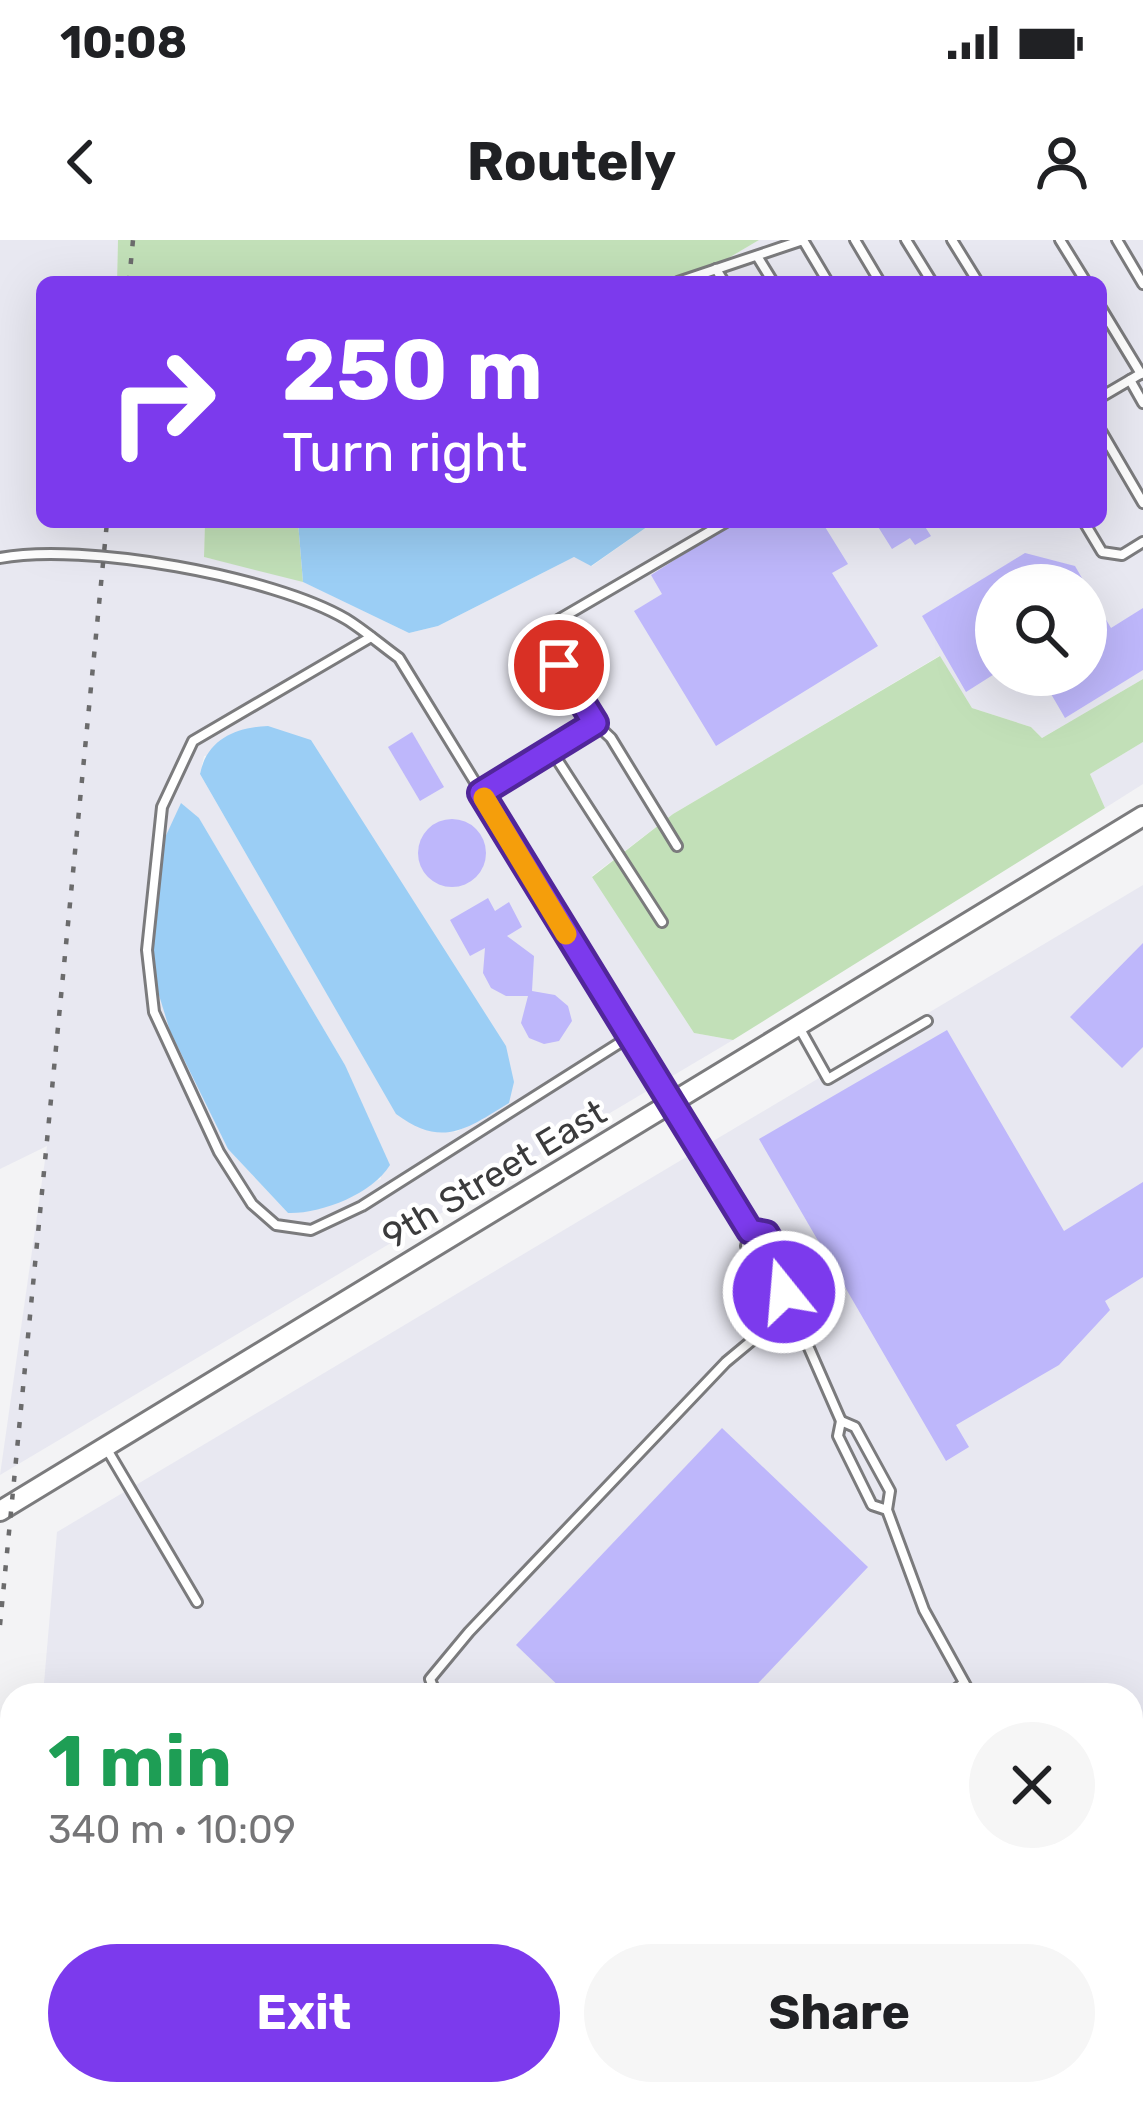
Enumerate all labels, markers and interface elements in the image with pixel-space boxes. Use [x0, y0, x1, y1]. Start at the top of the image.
text: 10:08 [60, 16, 187, 69]
icon: back [48, 129, 114, 195]
icon: person [1029, 129, 1095, 195]
text: Routely [467, 130, 676, 194]
text: 250 m [282, 320, 543, 420]
icon: right [84, 324, 240, 480]
text: Turn right [282, 421, 527, 485]
map controls [975, 564, 1107, 696]
button: search [975, 564, 1107, 696]
pin [508, 614, 610, 716]
icon: arrive [526, 632, 592, 698]
street label: 9th Street East [374, 1090, 614, 1258]
position arrow [721, 1229, 847, 1355]
text: 1 min [48, 1719, 232, 1804]
button: close [969, 1722, 1095, 1848]
text: 340 m · 10:09 [48, 1807, 296, 1853]
button: Exit [48, 1944, 560, 2082]
button: Share [584, 1944, 1095, 2082]

